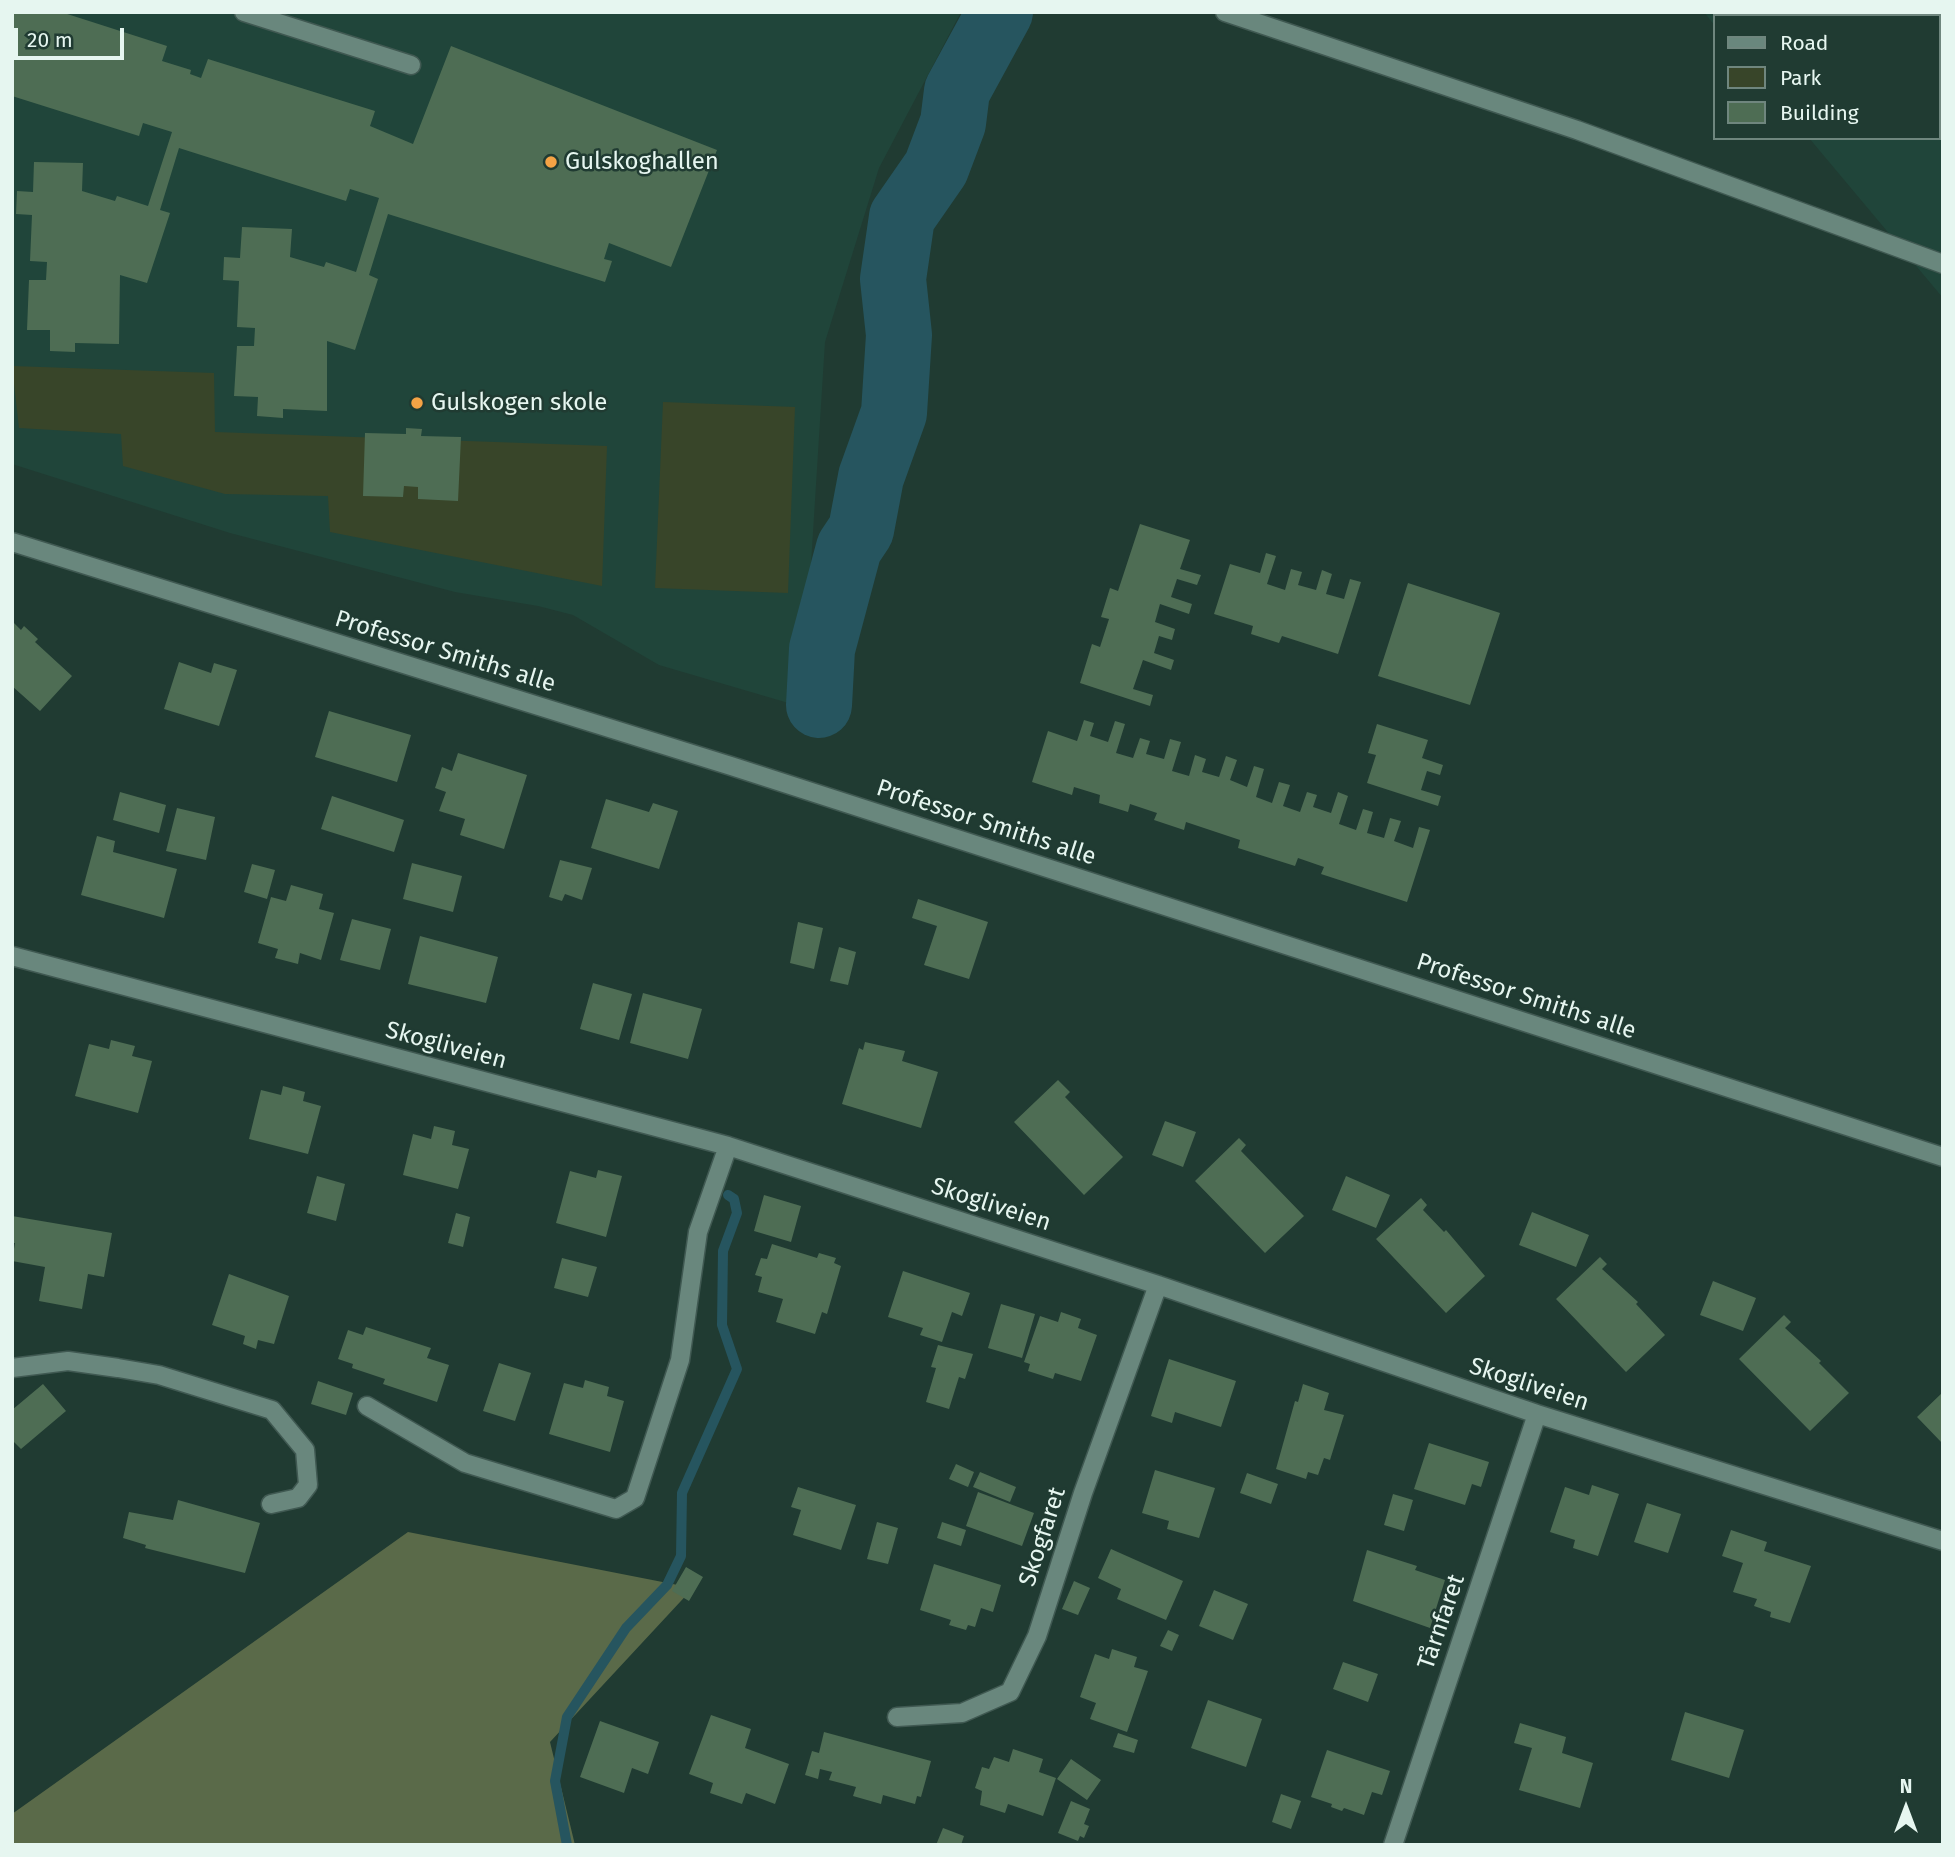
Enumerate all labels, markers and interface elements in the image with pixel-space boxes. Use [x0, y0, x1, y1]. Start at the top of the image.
scale bar [18, 14, 128, 58]
legend [1714, 14, 1941, 140]
text: 20 m [27, 27, 73, 53]
text: Road [1780, 30, 1828, 56]
text: Park [1780, 65, 1821, 91]
text: Building [1780, 100, 1859, 126]
place label: Gulskoghallen [565, 148, 719, 176]
marker: Gulskoghallen [543, 154, 559, 170]
place label: Gulskogen skole [431, 389, 607, 417]
marker: Gulskogen skole [409, 395, 425, 411]
street label: Professor Smiths alle [331, 605, 559, 699]
street label: Professor Smiths alle [873, 774, 1099, 872]
street label: Professor Smiths alle [1413, 948, 1639, 1046]
street label: Skogliveien [382, 1016, 510, 1076]
street label: Skogliveien [928, 1172, 1054, 1238]
street label: Skogliveien [1466, 1352, 1592, 1418]
street label: Skogfaret [1013, 1484, 1073, 1590]
street label: Tårnfaret [1412, 1571, 1472, 1673]
north arrow [1871, 1773, 1941, 1843]
text: N [1900, 1775, 1912, 1798]

